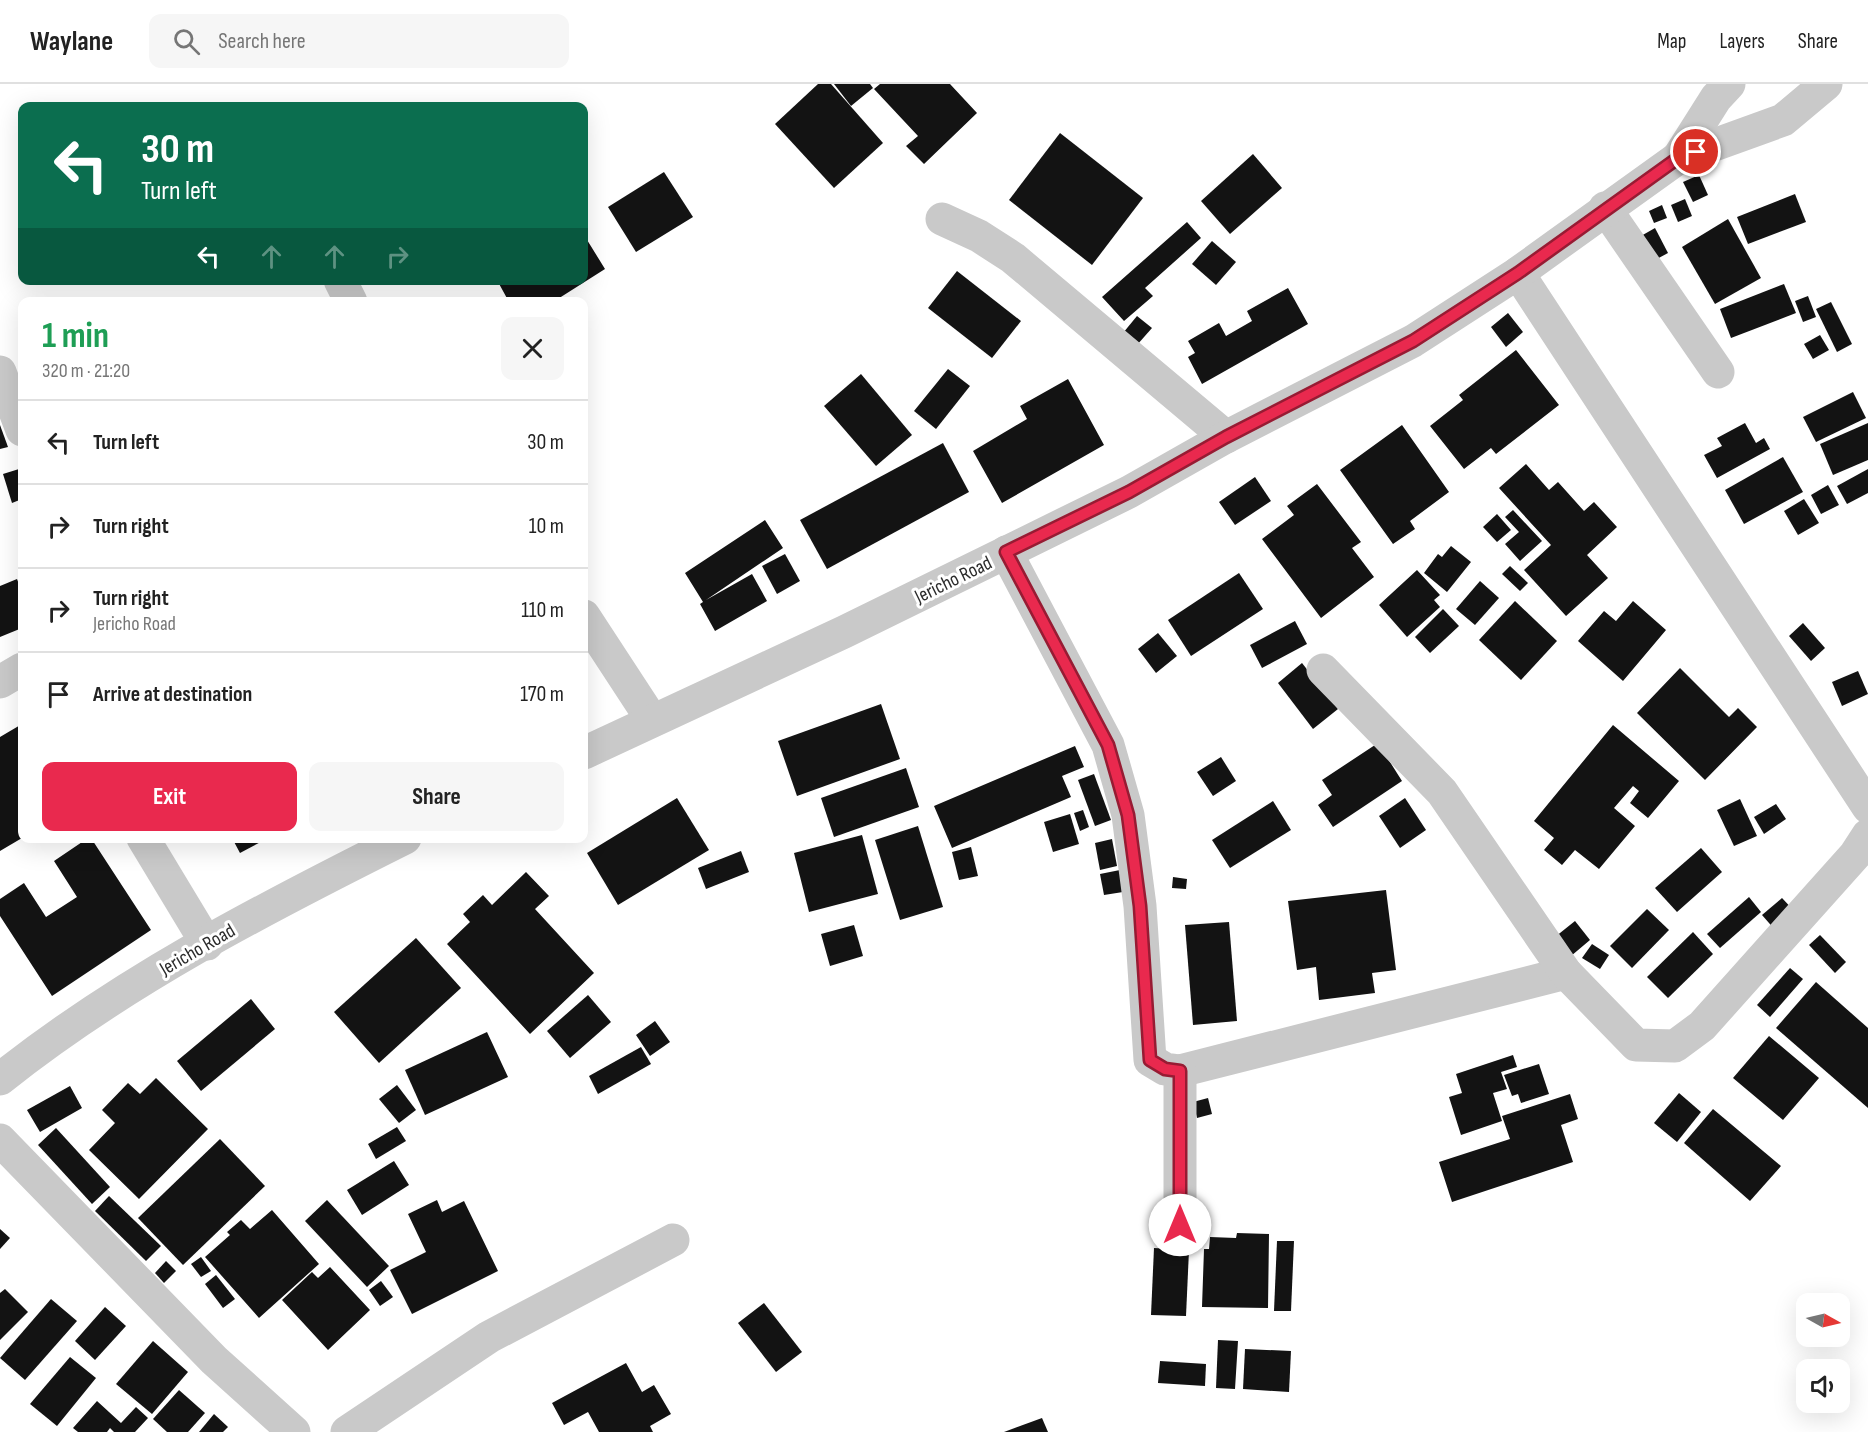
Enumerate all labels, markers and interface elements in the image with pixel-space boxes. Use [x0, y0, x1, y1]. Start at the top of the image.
search box [149, 14, 569, 68]
text: Waylane [30, 25, 113, 58]
icon: search [170, 25, 203, 58]
text: Search here [218, 28, 306, 55]
text: Map [1657, 29, 1686, 54]
text: Layers [1719, 29, 1765, 54]
text: Share [1798, 29, 1838, 54]
text: 30 m [141, 124, 214, 175]
icon: left [42, 126, 120, 204]
pin [1670, 126, 1721, 177]
icon: arrive [1679, 135, 1712, 168]
text: Turn left [141, 175, 217, 207]
icon: left [192, 240, 225, 273]
icon: ahead [255, 240, 288, 273]
icon: ahead [318, 240, 351, 273]
icon: right [381, 240, 414, 273]
text: 1 min [42, 315, 109, 358]
button: close [501, 317, 564, 380]
text: 320 m · 21:20 [42, 359, 130, 383]
icon: left [42, 426, 75, 459]
text: Turn left [93, 429, 159, 456]
text: 30 m [527, 429, 564, 456]
icon: right [42, 510, 75, 543]
text: Turn right [93, 513, 169, 540]
text: 10 m [529, 513, 564, 540]
street label: Jericho Road [910, 551, 996, 609]
text: Turn right [93, 585, 169, 612]
icon: right [42, 594, 75, 627]
text: 110 m [521, 597, 564, 624]
text: Jericho Road [93, 612, 176, 636]
icon: arrive [42, 678, 75, 711]
text: Arrive at destination [93, 681, 252, 708]
text: 170 m [520, 681, 564, 708]
button: Exit [42, 762, 297, 831]
button: Share [309, 762, 564, 831]
street label: Jericho Road [155, 919, 239, 982]
position arrow [1148, 1193, 1212, 1257]
north arrow [1796, 1293, 1850, 1347]
map controls [1796, 1293, 1850, 1413]
button: sound [1796, 1359, 1850, 1413]

